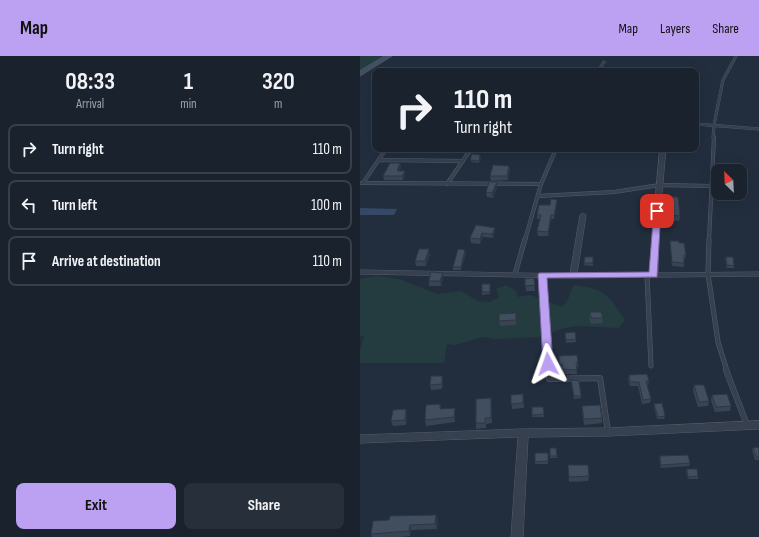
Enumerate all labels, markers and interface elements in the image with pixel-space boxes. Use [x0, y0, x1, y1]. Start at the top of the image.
text: Map [20, 17, 48, 40]
text: Map [618, 20, 638, 37]
text: Layers [660, 20, 690, 37]
text: Share [712, 20, 739, 37]
text: 08:33 [65, 67, 115, 96]
text: 1 [184, 67, 193, 96]
text: 320 [262, 67, 295, 96]
text: 110 m [454, 83, 512, 116]
icon: right [388, 84, 440, 136]
text: Arrival [76, 96, 104, 112]
text: min [180, 96, 197, 112]
text: m [274, 96, 282, 112]
text: Turn right [454, 117, 512, 138]
icon: right [18, 138, 40, 160]
text: Turn right [52, 140, 104, 159]
text: 110 m [313, 140, 342, 159]
north arrow [711, 164, 747, 200]
map controls [711, 164, 747, 200]
icon: left [18, 194, 40, 216]
pin [640, 194, 674, 228]
text: Turn left [52, 196, 97, 215]
text: 100 m [311, 196, 342, 215]
icon: arrive [646, 200, 668, 222]
icon: arrive [18, 250, 40, 272]
text: Arrive at destination [52, 252, 161, 271]
text: 110 m [313, 252, 342, 271]
position arrow [527, 343, 569, 385]
button: Exit [16, 483, 176, 529]
button: Share [184, 483, 344, 529]

